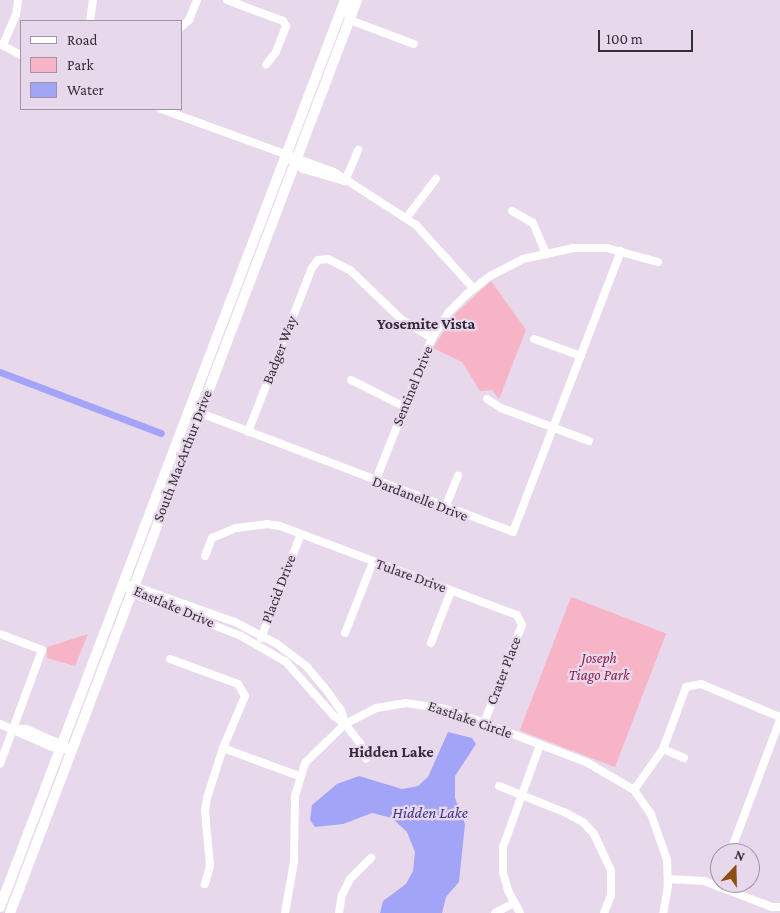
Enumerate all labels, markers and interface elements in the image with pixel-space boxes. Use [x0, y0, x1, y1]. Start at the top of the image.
legend [20, 20, 182, 110]
scale bar [600, 20, 695, 52]
text: 100 m [606, 31, 643, 47]
text: Road [67, 32, 97, 48]
text: Park [67, 57, 94, 73]
text: Water [67, 82, 104, 98]
street label: Badger Way [259, 313, 301, 387]
district label: Yosemite Vista [377, 314, 475, 334]
street label: Sentinel Drive [389, 343, 437, 429]
street label: South MacArthur Drive [150, 388, 216, 524]
street label: Dardanelle Drive [369, 472, 471, 526]
street label: Placid Drive [258, 552, 300, 626]
street label: Tulare Drive [373, 555, 449, 597]
street label: Eastlake Drive [131, 582, 217, 632]
street label: Crater Place [483, 634, 525, 708]
park label: Joseph Tiago Park [568, 649, 630, 684]
street label: Eastlake Circle [426, 697, 514, 743]
district label: Hidden Lake [348, 742, 434, 762]
water label: Hidden Lake [392, 803, 468, 823]
north arrow [710, 843, 760, 893]
text: N [733, 846, 747, 864]

